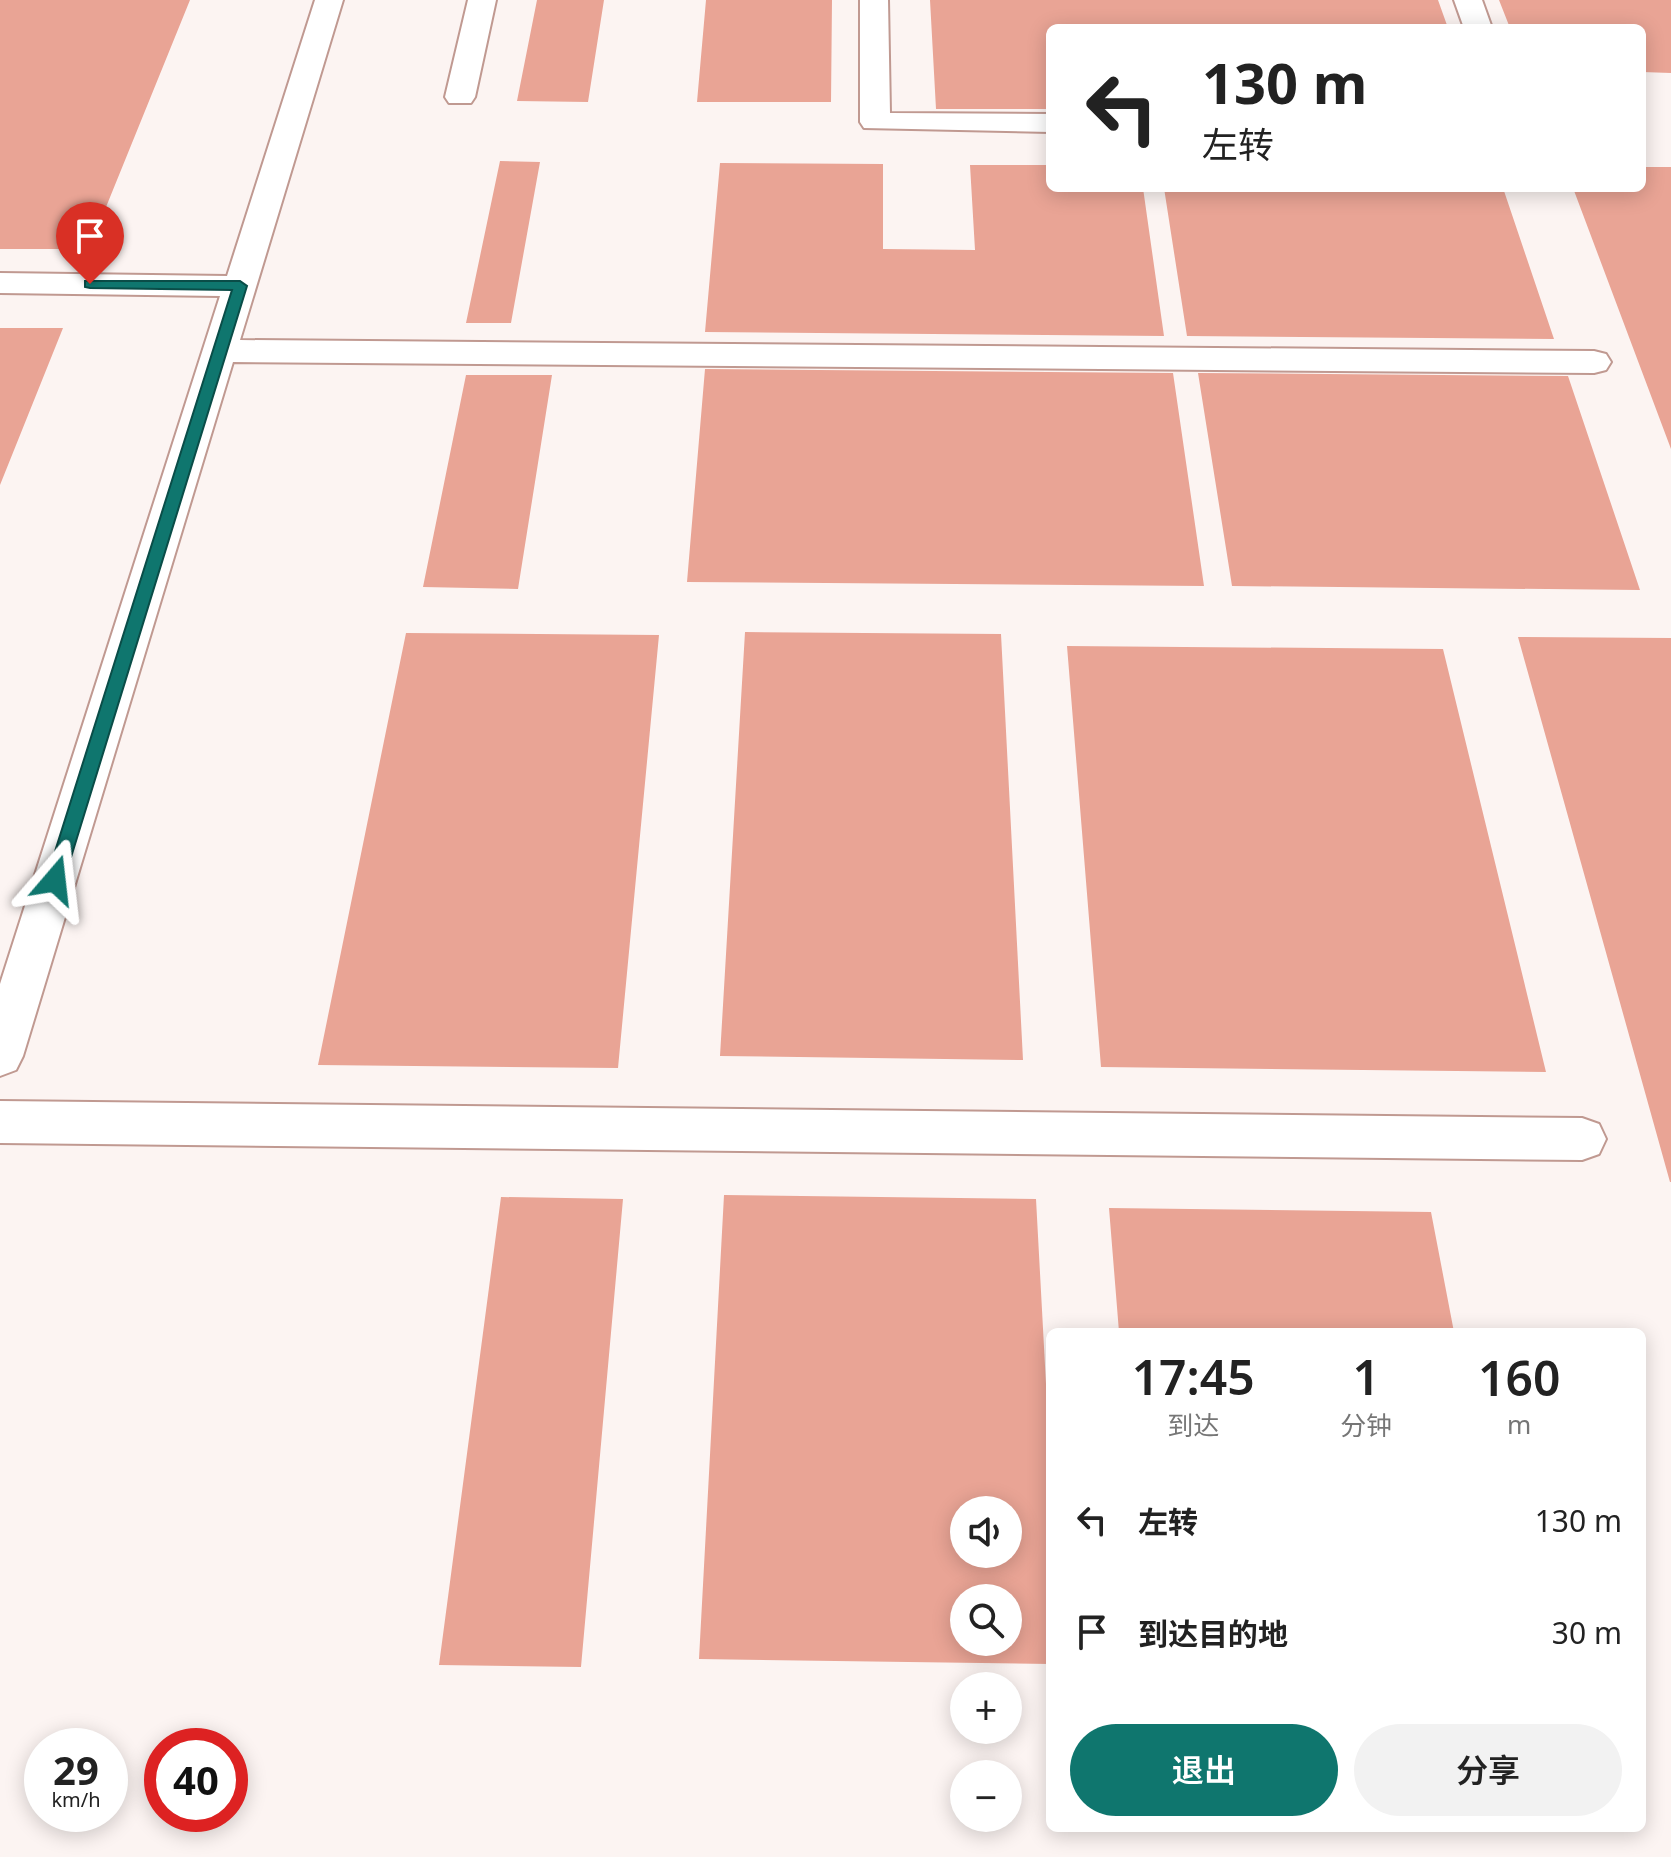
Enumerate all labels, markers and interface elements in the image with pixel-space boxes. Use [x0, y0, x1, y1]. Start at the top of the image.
text: 130 m [1202, 44, 1367, 120]
icon: left [1070, 56, 1174, 160]
text: 左转 [1202, 120, 1274, 169]
pin [56, 202, 124, 284]
icon: arrive [68, 214, 112, 258]
position arrow [13, 838, 97, 922]
text: 17:45 [1132, 1344, 1255, 1409]
text: 1 [1353, 1344, 1380, 1409]
text: 160 [1478, 1345, 1560, 1410]
text: m [1507, 1406, 1531, 1442]
text: 到达 [1167, 1407, 1219, 1443]
text: 分钟 [1340, 1407, 1392, 1443]
map controls [950, 1496, 1022, 1832]
button: sound [950, 1496, 1022, 1568]
icon: left [1070, 1498, 1114, 1542]
text: 130 m [1535, 1500, 1622, 1541]
text: 左转 [1138, 1501, 1198, 1542]
button: search [950, 1584, 1022, 1656]
icon: arrive [1070, 1610, 1114, 1654]
text: 30 m [1552, 1612, 1622, 1653]
text: 到达目的地 [1138, 1613, 1288, 1654]
button: + [950, 1672, 1022, 1744]
button: 退出 [1070, 1724, 1338, 1816]
button: 分享 [1354, 1724, 1622, 1816]
speed limit sign: 40 [144, 1728, 248, 1832]
text: 29 [53, 1742, 99, 1797]
button: − [950, 1760, 1022, 1832]
text: km/h [51, 1786, 101, 1813]

